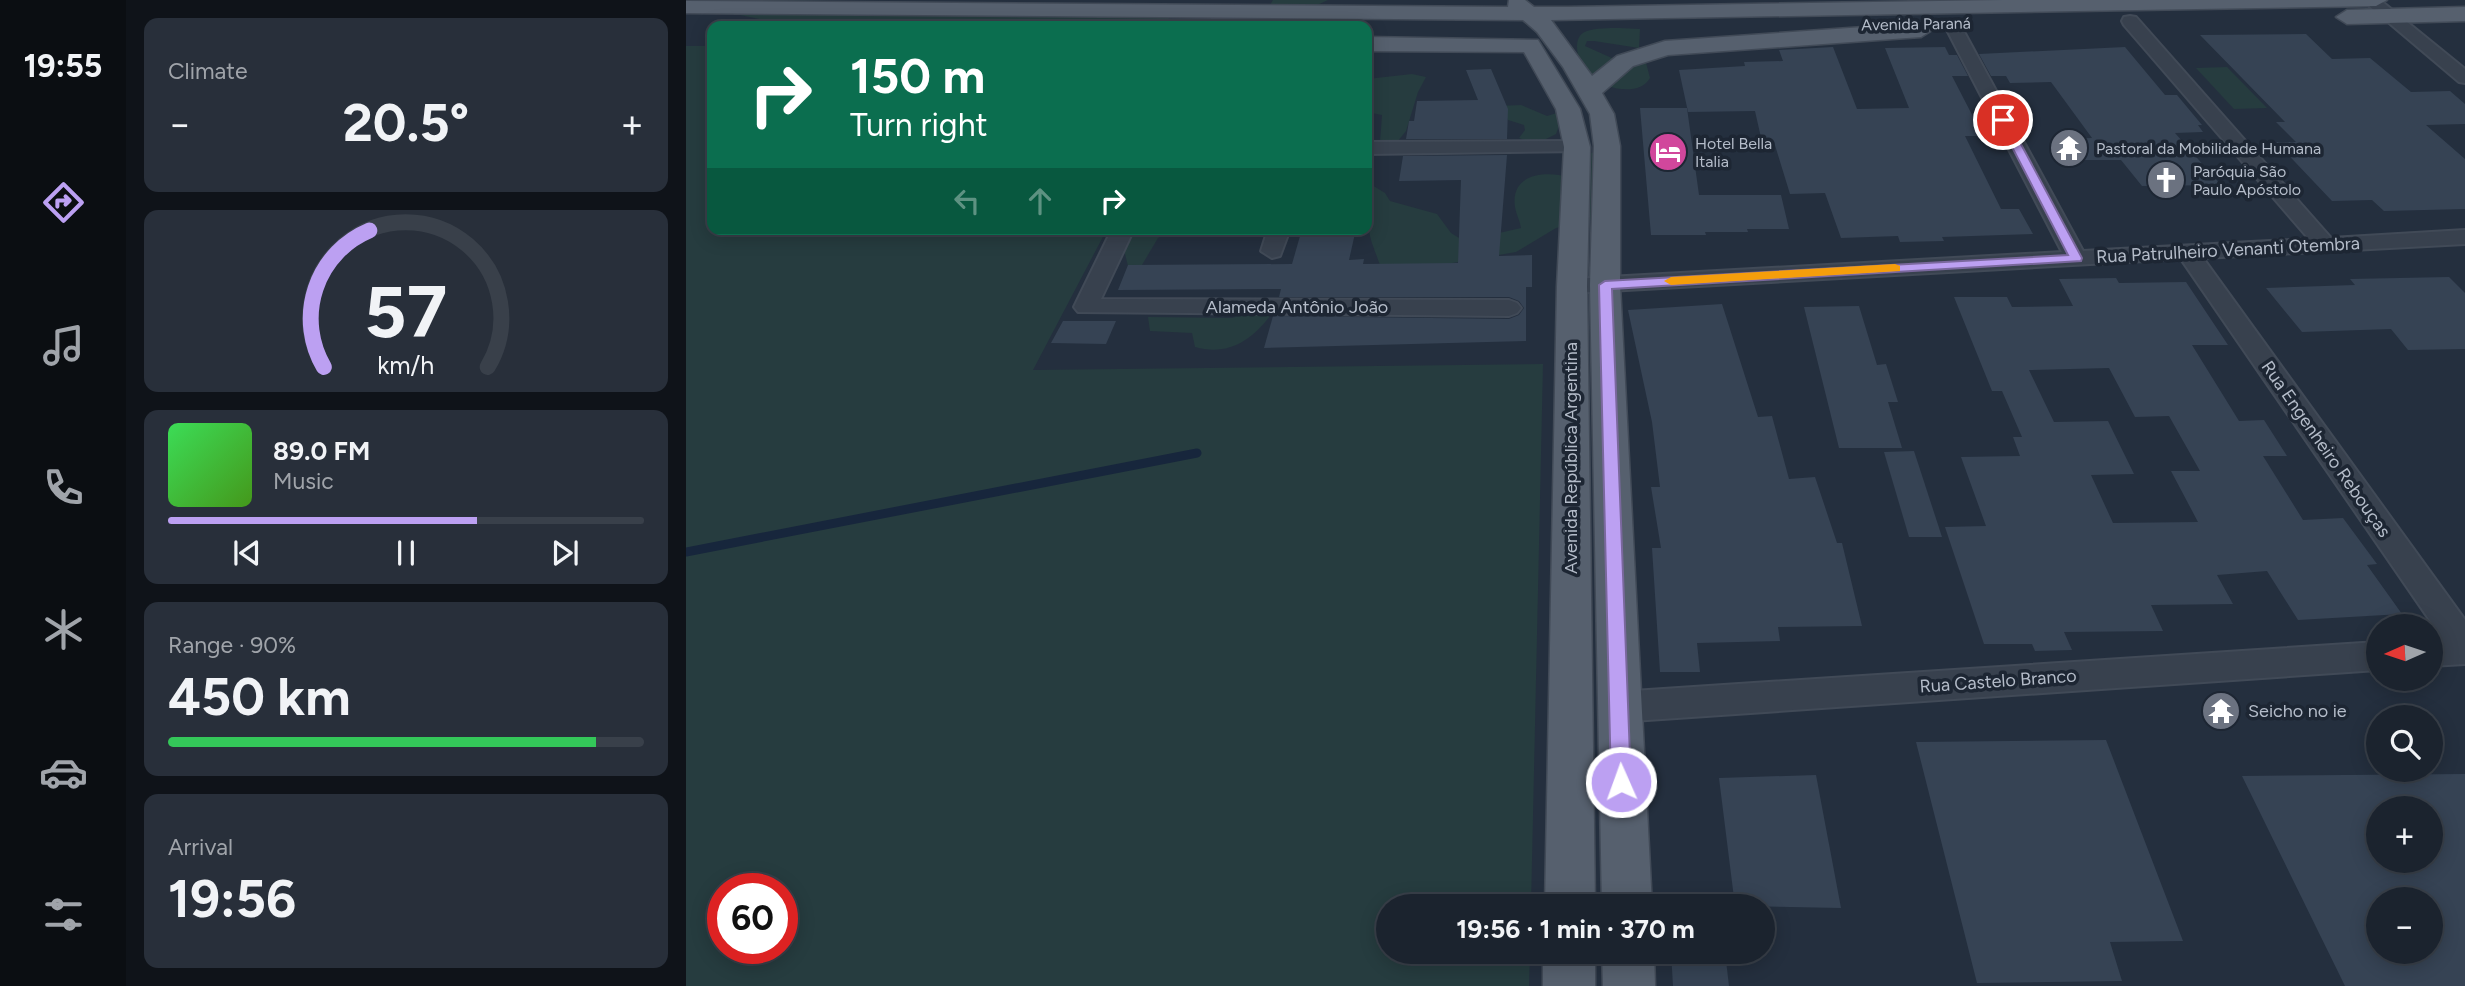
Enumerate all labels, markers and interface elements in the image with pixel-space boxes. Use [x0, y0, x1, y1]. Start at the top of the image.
street label: Avenida Paraná [1861, 14, 1971, 34]
text: 150 m [850, 46, 985, 105]
text: 19:55 [24, 47, 102, 85]
icon: right [735, 49, 826, 140]
text: Climate [168, 57, 247, 85]
pin [1973, 90, 2033, 150]
text: 20.5° [343, 92, 469, 154]
text: − [168, 101, 192, 147]
text: + [620, 101, 644, 147]
icon: arrive [1984, 101, 2022, 139]
text: Turn right [850, 106, 988, 144]
temple icon: Pastoral da Mobilidade Humana [2048, 127, 2090, 169]
hotel icon: Hotel Bella Italia [1647, 131, 1689, 173]
place label: Hotel Bella Italia [1695, 134, 1772, 171]
place label: Pastoral da Mobilidade Humana [2096, 139, 2321, 158]
church icon: Paróquia São Paulo Apóstolo [2145, 159, 2187, 201]
place label: Paróquia São Paulo Apóstolo [2193, 162, 2301, 199]
icon: directions [39, 178, 88, 227]
icon: left [948, 182, 986, 220]
icon: ahead [1021, 182, 1059, 220]
icon: right [1094, 182, 1132, 220]
street label: Rua Patrulheiro Venanti Otembra [2095, 232, 2361, 268]
text: 57 [365, 268, 447, 355]
street label: Alameda Antônio João [1206, 296, 1388, 318]
icon: music [39, 321, 88, 370]
street label: Avenida República Argentina [1560, 342, 1582, 574]
text: km/h [377, 350, 435, 380]
street label: Rua Engenheiro Rebouças [2257, 356, 2395, 542]
text: 89.0 FM [273, 435, 370, 467]
icon: phone [39, 463, 88, 512]
text: Music [273, 467, 334, 495]
icon: previous [228, 534, 266, 572]
icon: pause [387, 534, 425, 572]
icon: next [546, 534, 584, 572]
icon: climate [39, 605, 88, 654]
north arrow [2366, 614, 2443, 691]
map controls [2366, 614, 2443, 964]
text: Range · 90% [168, 631, 296, 659]
street label: Rua Castelo Branco [1919, 665, 2077, 697]
text: 450 km [168, 666, 351, 728]
temple icon: Seicho no ie [2200, 690, 2242, 732]
place label: Seicho no ie [2248, 700, 2347, 722]
button: search [2366, 705, 2443, 782]
position arrow [1584, 745, 1658, 819]
icon: car [39, 748, 88, 797]
button: + [2366, 796, 2443, 873]
text: Arrival [168, 833, 233, 861]
text: 19:56 [168, 868, 296, 930]
speed limit sign: 60 [707, 873, 798, 964]
button: − [2366, 887, 2443, 964]
icon: filters [39, 890, 88, 939]
text: 19:56 · 1 min · 370 m [1456, 913, 1695, 945]

